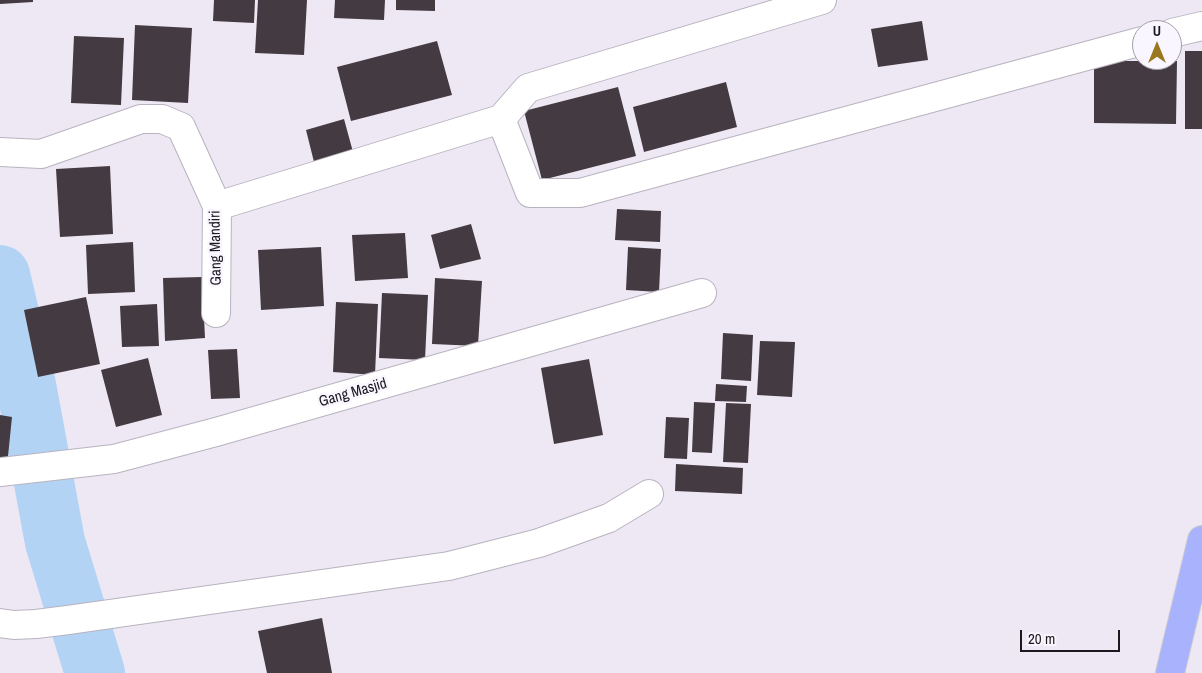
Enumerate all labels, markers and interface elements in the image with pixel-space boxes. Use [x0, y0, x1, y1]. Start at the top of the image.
north arrow [1132, 20, 1182, 70]
text: U [1153, 22, 1161, 40]
street label: Gang Mandiri [206, 210, 226, 286]
street label: Gang Masjid [317, 375, 389, 411]
scale bar [1022, 620, 1122, 652]
text: 20 m [1028, 628, 1055, 649]

